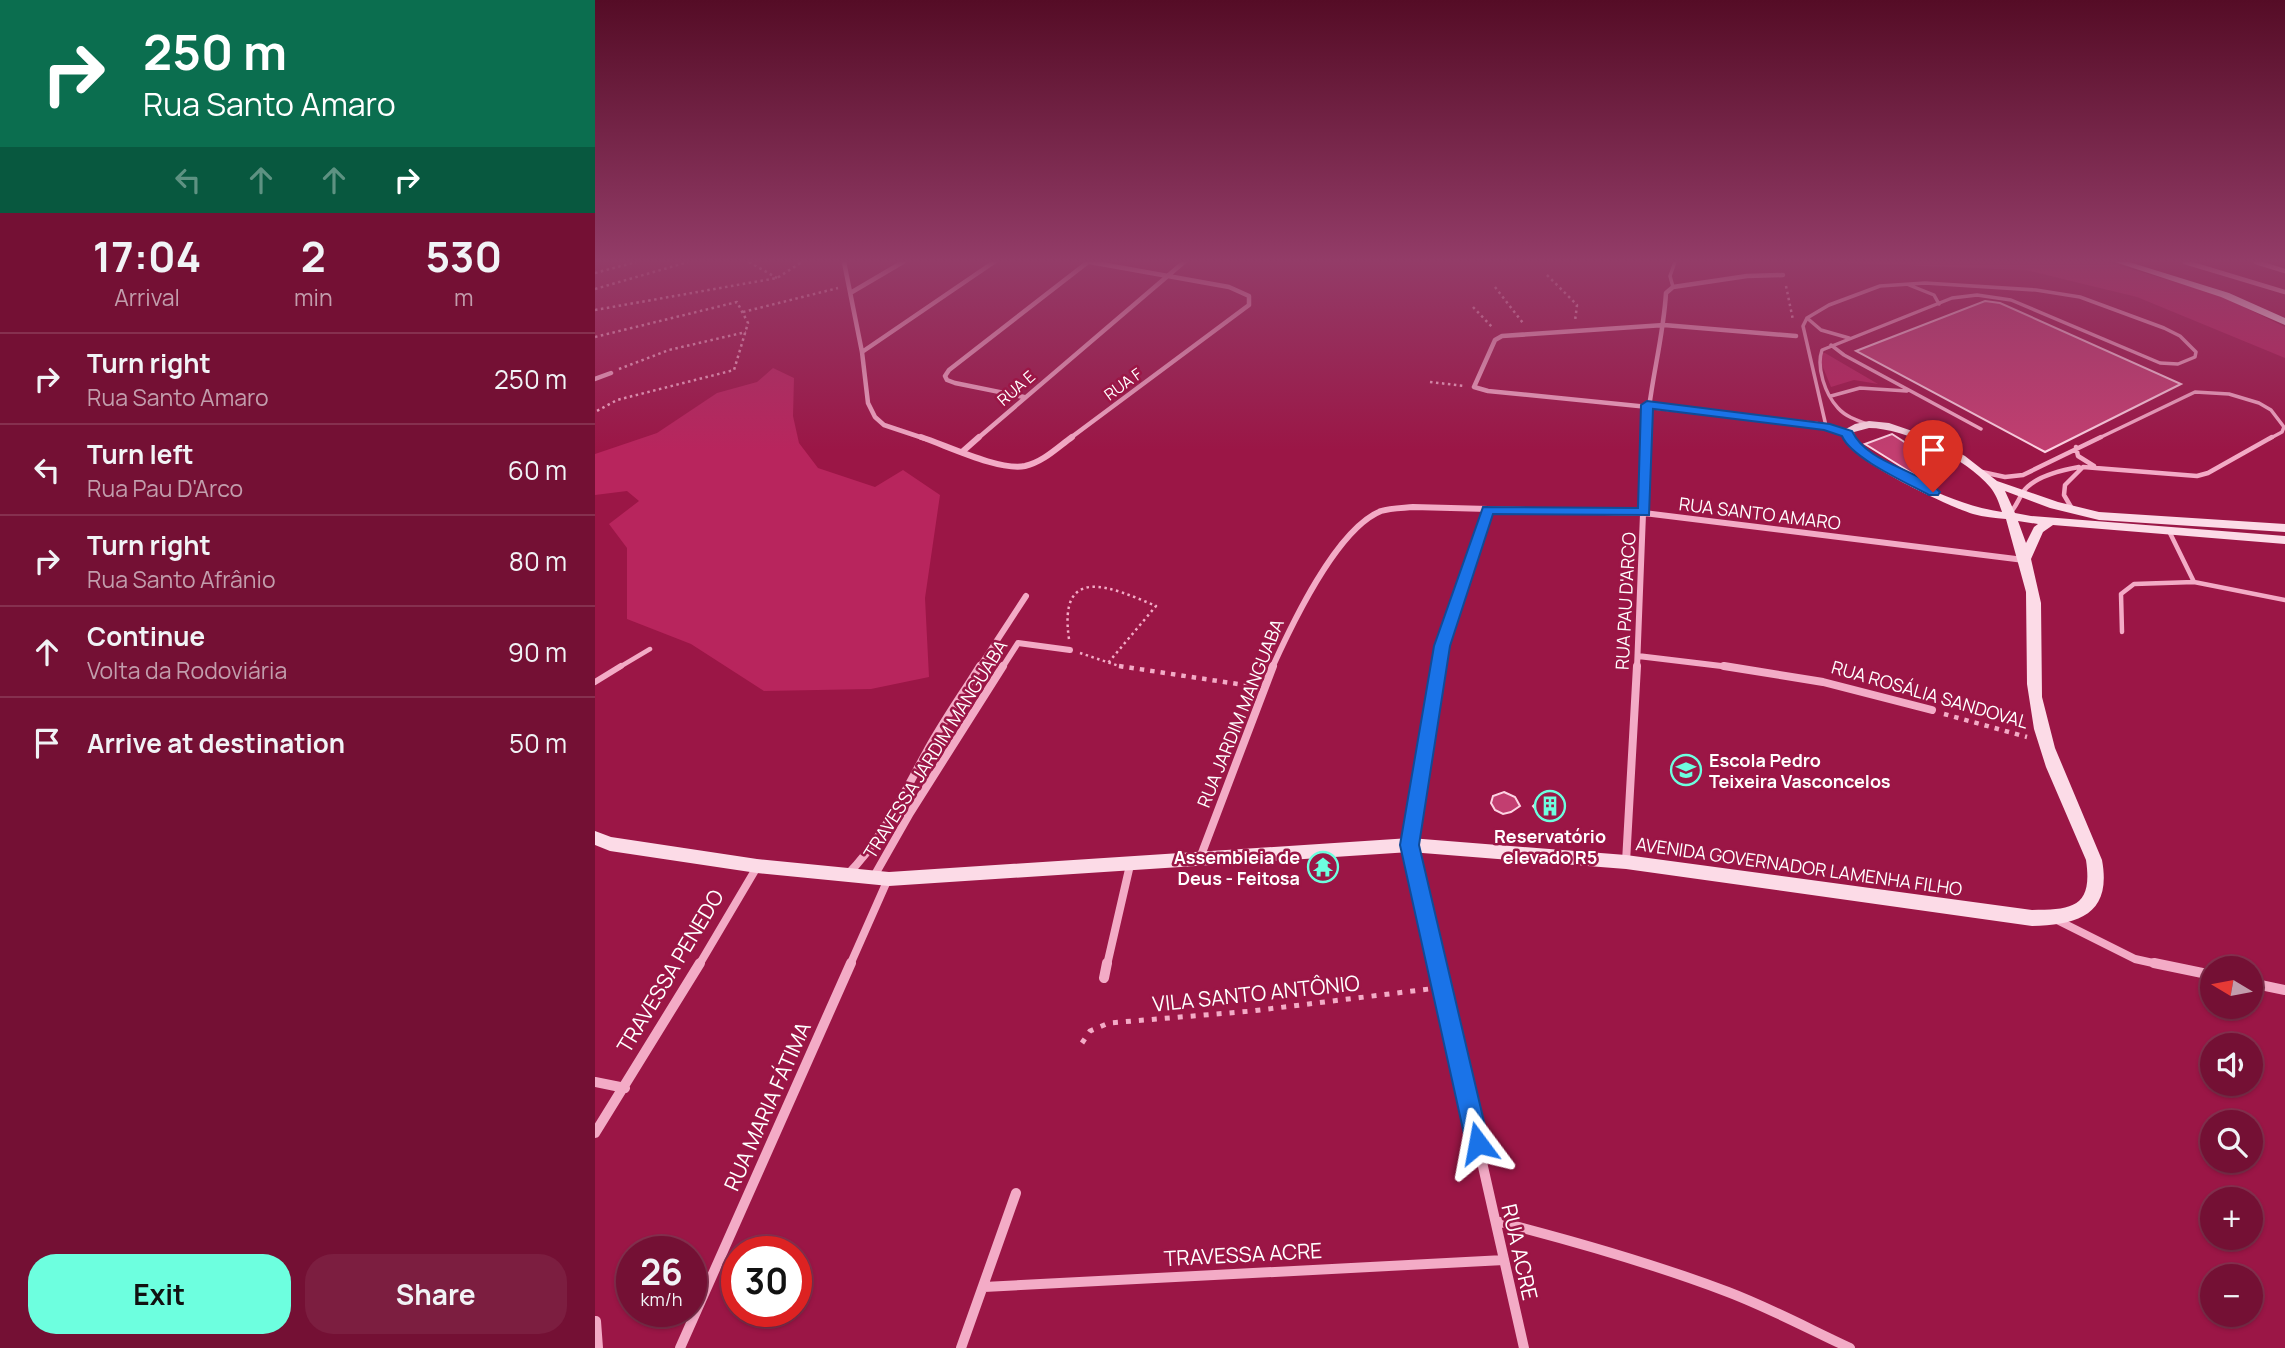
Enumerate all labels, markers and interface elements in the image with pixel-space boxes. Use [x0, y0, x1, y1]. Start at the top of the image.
text: 250 m [143, 18, 287, 85]
icon: right [28, 28, 119, 119]
text: Rua Santo Amaro [143, 82, 396, 126]
icon: left [169, 161, 207, 199]
icon: ahead [242, 161, 280, 199]
icon: ahead [315, 161, 353, 199]
icon: right [388, 161, 426, 199]
text: 17:04 [93, 227, 201, 285]
text: 2 [301, 227, 326, 285]
text: 530 [425, 227, 502, 285]
text: Arrival [114, 281, 180, 313]
text: min [294, 281, 333, 313]
text: m [454, 281, 474, 313]
text: Turn right [87, 345, 211, 381]
icon: right [28, 360, 66, 398]
text: 250 m [494, 361, 567, 397]
street label: RUA F [1099, 363, 1147, 405]
street label: RUA E [992, 365, 1040, 411]
text: Rua Santo Amaro [87, 381, 269, 413]
pin [1903, 420, 1963, 492]
icon: arrive [1914, 431, 1952, 469]
text: Turn left [87, 436, 194, 472]
icon: left [28, 451, 66, 489]
text: 60 m [508, 452, 567, 488]
text: Rua Pau D'Arco [87, 472, 243, 504]
street label: RUA SANTO AMARO [1678, 491, 1842, 535]
text: Turn right [87, 527, 211, 563]
street label: RUA PAU D'ARCO [1609, 531, 1641, 671]
icon: right [28, 542, 66, 580]
text: 80 m [509, 543, 567, 579]
text: Rua Santo Afrânio [87, 563, 276, 595]
street label: RUA JARDIM MANGUABA [1191, 614, 1289, 811]
text: Continue [87, 618, 205, 654]
icon: ahead [28, 633, 66, 671]
text: 90 m [508, 634, 567, 670]
street label: TRAVESSA JARDIM MANGUABA [858, 635, 1013, 863]
text: Volta da Rodoviária [87, 654, 287, 686]
street label: RUA ROSÁLIA SANDOVAL [1829, 654, 2031, 734]
icon: arrive [28, 724, 66, 762]
text: Arrive at destination [87, 725, 345, 761]
text: 50 m [509, 725, 567, 761]
place label: Escola Pedro Teixeira Vasconcelos [1709, 748, 1891, 793]
school or university icon: Escola Pedro Teixeira Vasconcelos [1669, 753, 1703, 787]
building icon: Reservatório elevado R5 [1533, 789, 1567, 823]
place label: Reservatório elevado R5 [1494, 824, 1606, 869]
street label: AVENIDA GOVERNADOR LAMENHA FILHO [1634, 831, 1964, 901]
place label: Assembleia de Deus - Feitosa [1174, 845, 1300, 890]
temple icon: Assembleia de Deus - Feitosa [1306, 850, 1340, 884]
street label: TRAVESSA PENEDO [610, 884, 730, 1058]
north arrow [2200, 956, 2263, 1018]
map controls [2200, 956, 2263, 1327]
street label: VILA SANTO ANTÔNIO [1151, 968, 1361, 1018]
street label: RUA MARIA FÁTIMA [717, 1017, 817, 1195]
button: sound [2200, 1033, 2263, 1096]
position arrow [1441, 1106, 1515, 1180]
button: search [2200, 1110, 2263, 1173]
button: + [2200, 1187, 2263, 1250]
street label: RUA ACRE [1495, 1201, 1545, 1303]
speed limit sign: 30 [721, 1236, 812, 1327]
street label: TRAVESSA ACRE [1163, 1236, 1323, 1272]
text: 26 [640, 1248, 683, 1296]
button: Exit [28, 1254, 291, 1334]
button: Share [305, 1254, 567, 1334]
button: − [2200, 1264, 2263, 1327]
text: km/h [641, 1287, 682, 1311]

